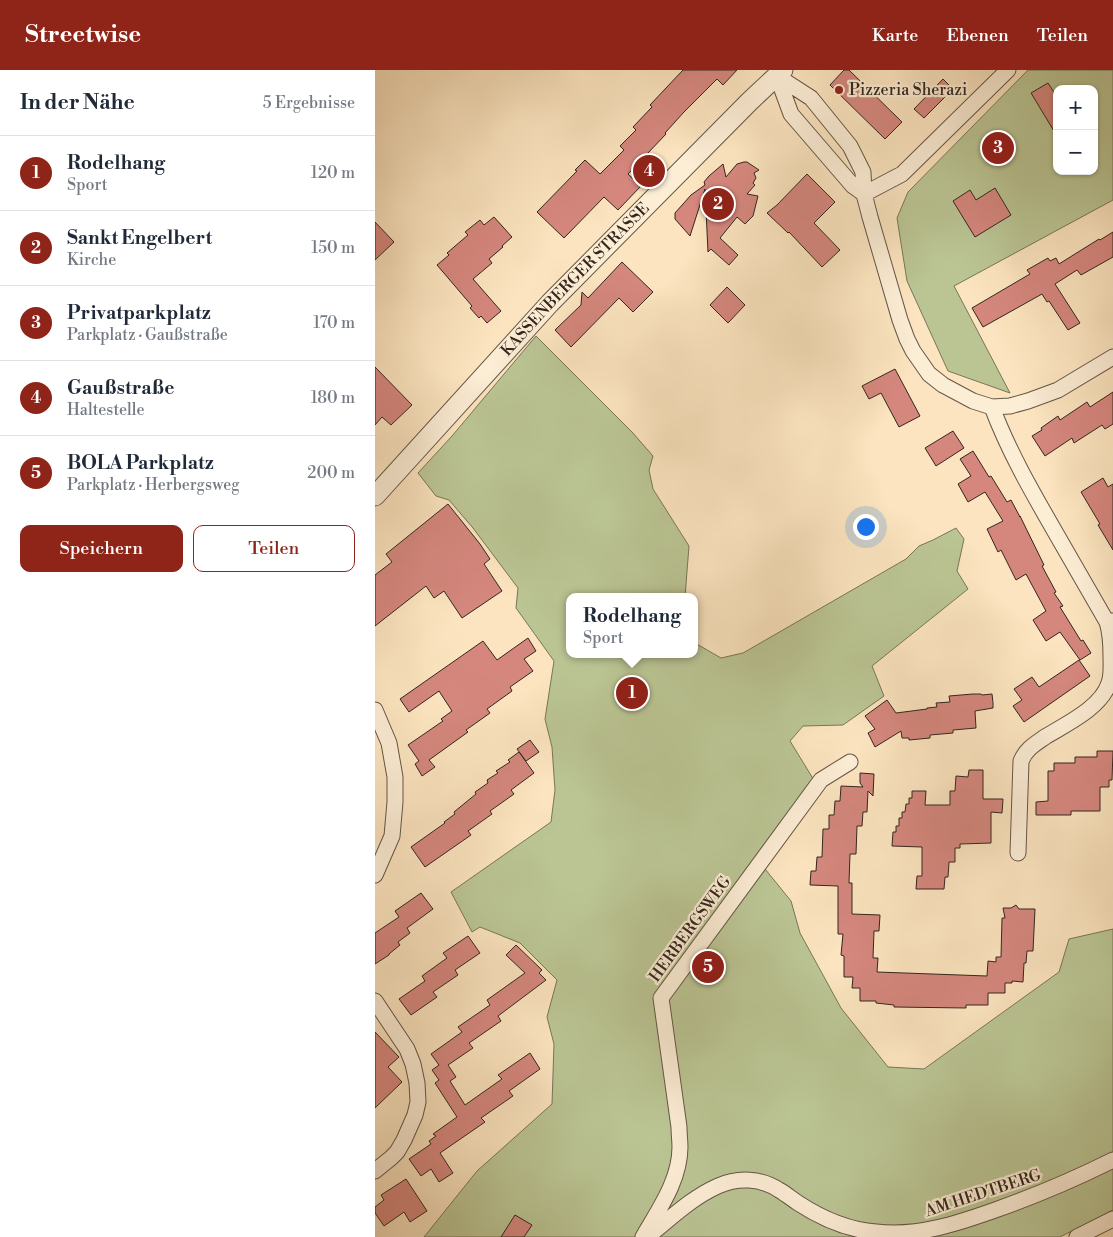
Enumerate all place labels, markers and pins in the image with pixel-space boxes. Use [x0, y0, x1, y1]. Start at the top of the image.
place label: Pizzeria Sherazi [849, 80, 967, 100]
marker: Pizzeria Sherazi [833, 84, 845, 96]
pin: 3 [982, 129, 1014, 167]
pin: 4 [633, 152, 665, 190]
pin: 2 [702, 185, 734, 223]
pin: 1 [616, 674, 648, 712]
pin: 5 [692, 948, 724, 986]

